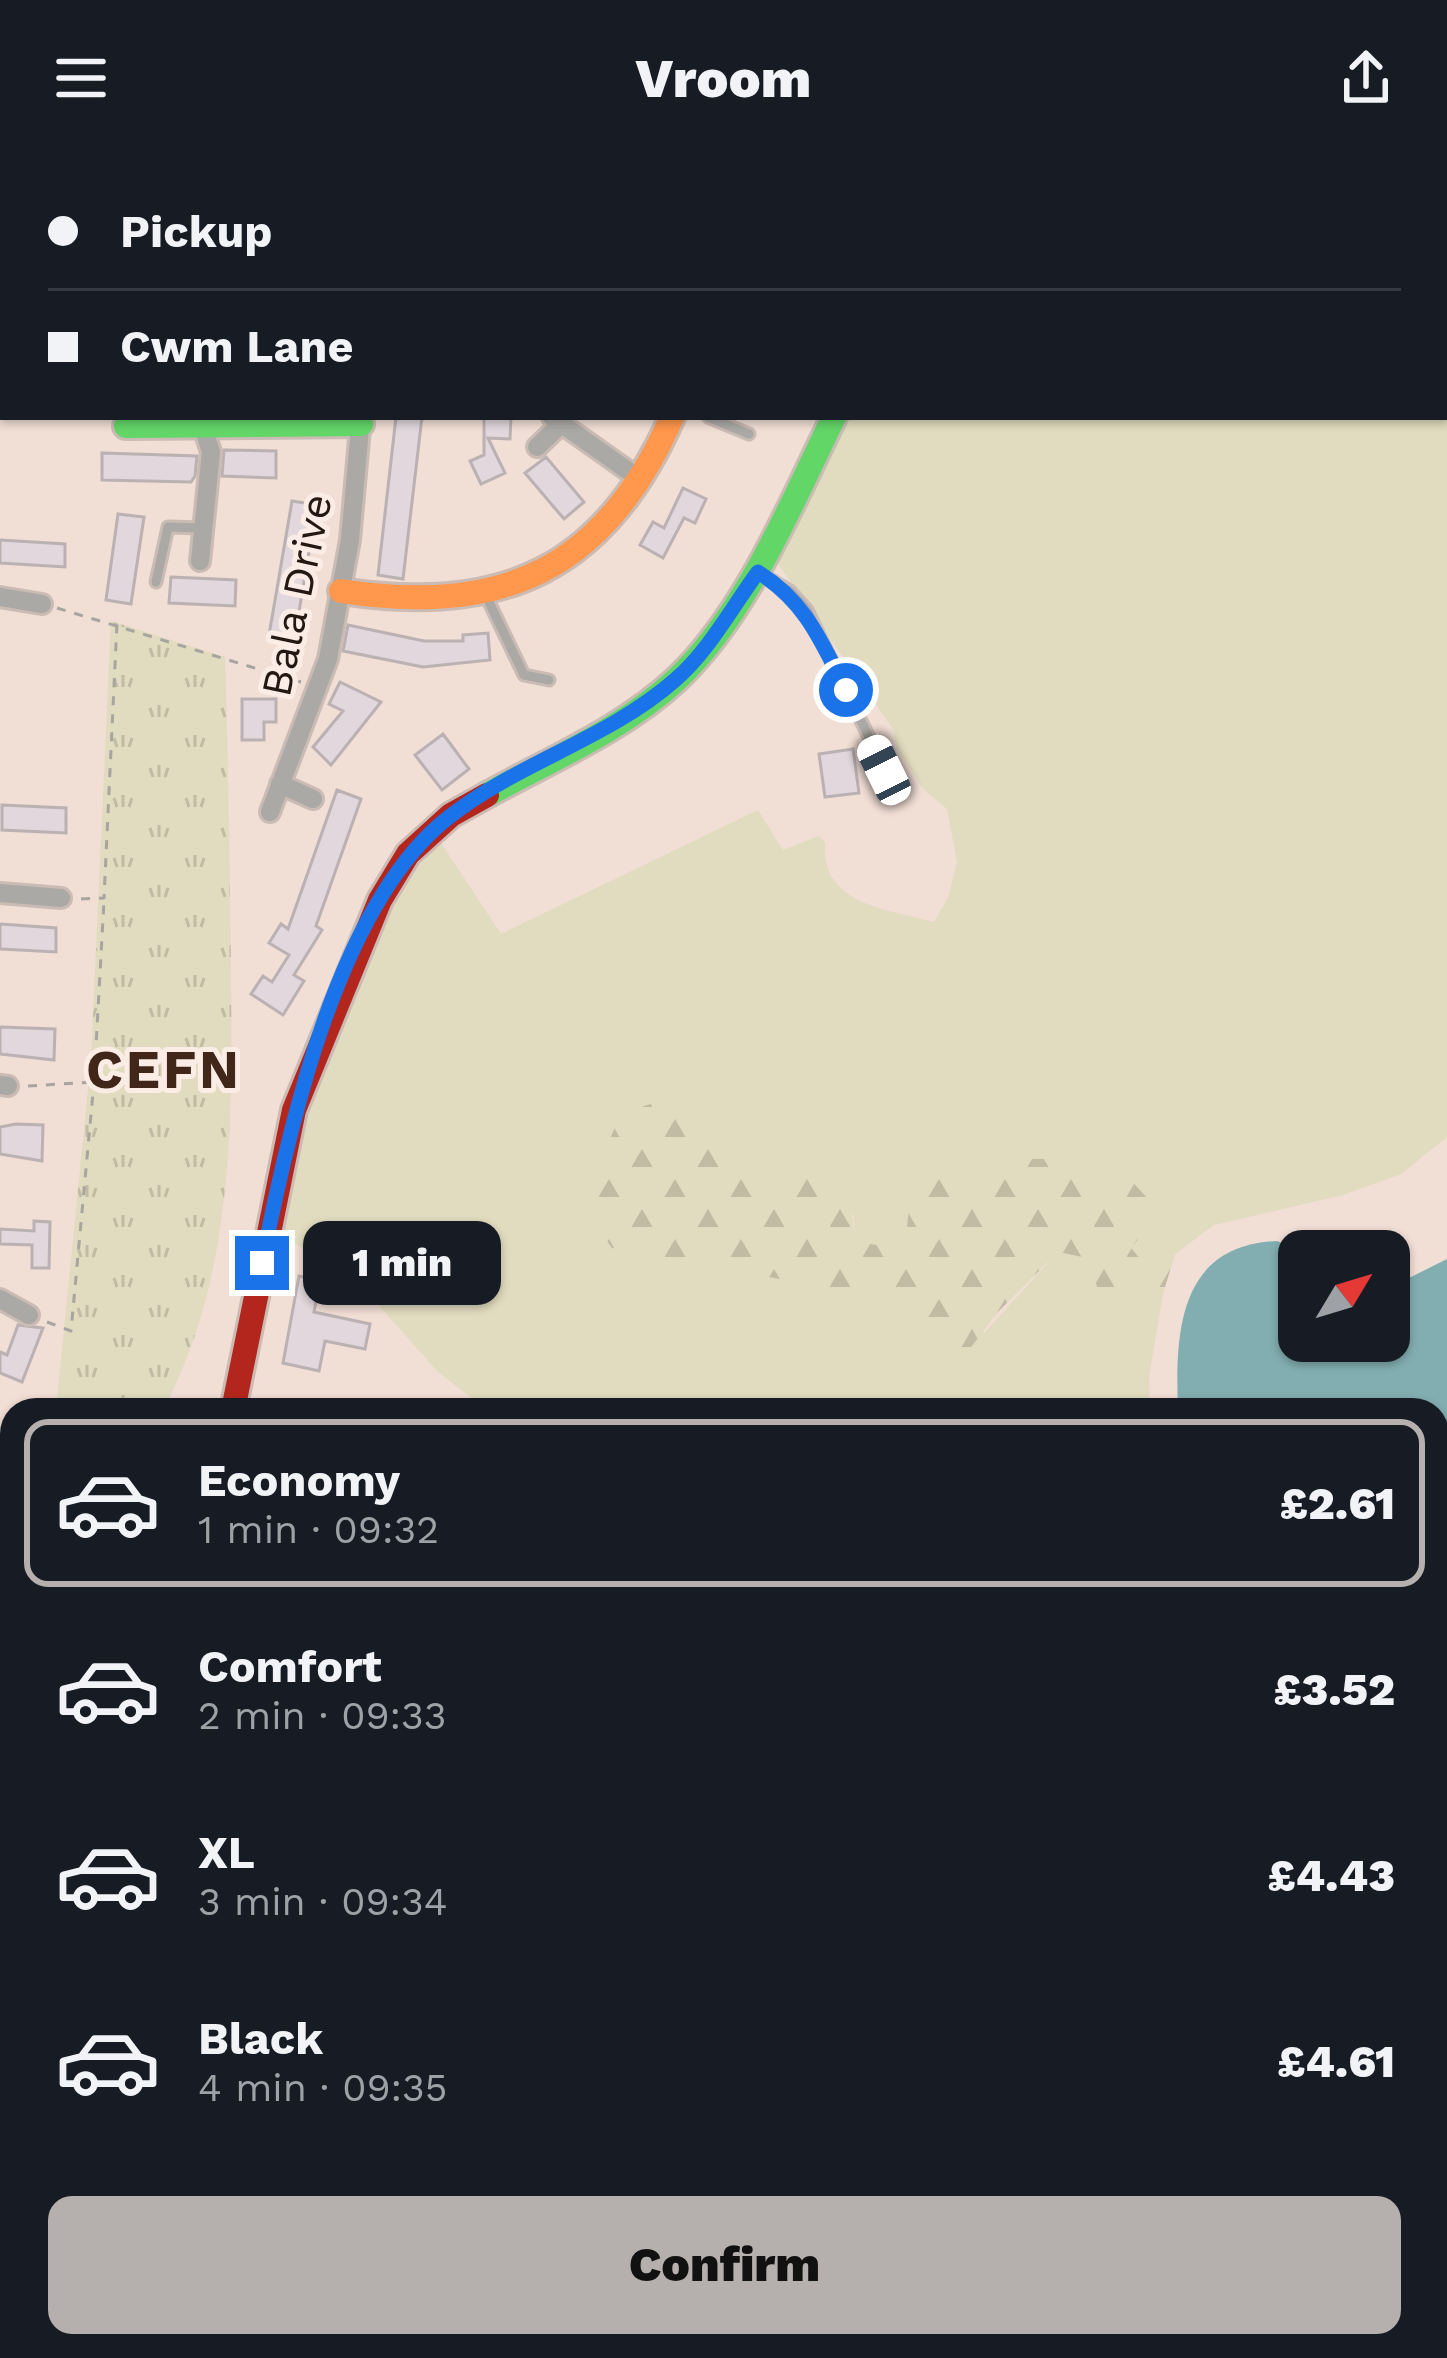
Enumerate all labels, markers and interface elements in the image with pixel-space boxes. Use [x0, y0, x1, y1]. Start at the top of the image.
icon: menu [48, 45, 114, 111]
icon: share [1333, 45, 1399, 111]
text: Vroom [636, 47, 811, 110]
text: Pickup [120, 205, 272, 258]
text: Cwm Lane [120, 320, 353, 373]
street label: Bala Drive [251, 489, 342, 701]
route start [819, 663, 873, 717]
car [852, 730, 916, 810]
district label: CEFN [86, 1038, 242, 1101]
callout: 1 min [304, 1221, 502, 1305]
north arrow [1278, 1230, 1410, 1362]
map controls [1278, 1230, 1410, 1362]
route end [235, 1236, 289, 1290]
text: 1 min [352, 1240, 452, 1285]
icon: car [54, 1449, 162, 1557]
text: Economy [198, 1454, 400, 1507]
text: £2.61 [1280, 1477, 1395, 1530]
text: 1 min · 09:32 [198, 1507, 439, 1552]
icon: car [54, 1635, 162, 1743]
text: Comfort [198, 1640, 382, 1693]
text: £3.52 [1273, 1663, 1395, 1716]
text: 2 min · 09:33 [198, 1693, 446, 1738]
icon: car [54, 1821, 162, 1929]
text: XL [198, 1826, 255, 1879]
text: £4.43 [1268, 1849, 1395, 1902]
text: 3 min · 09:34 [198, 1879, 448, 1924]
icon: car [54, 2007, 162, 2115]
text: Black [198, 2012, 323, 2065]
text: £4.61 [1277, 2035, 1395, 2088]
text: 4 min · 09:35 [198, 2065, 448, 2110]
button: Confirm [48, 2196, 1401, 2334]

